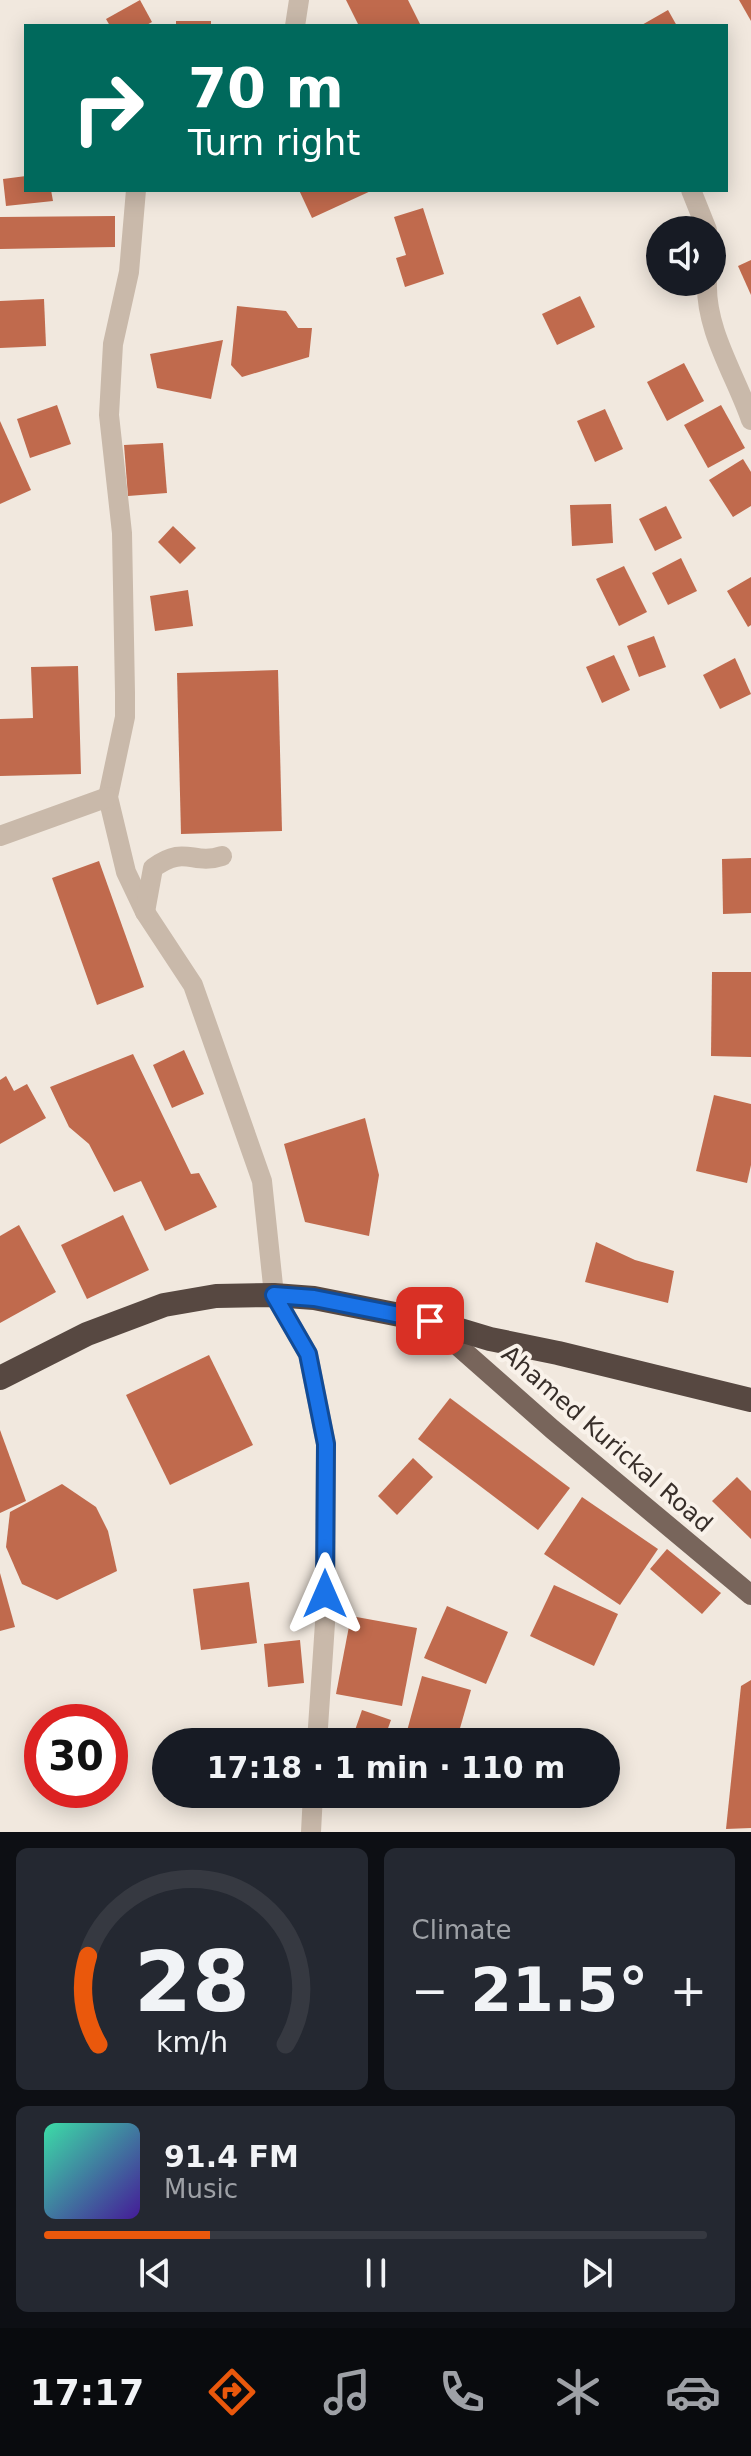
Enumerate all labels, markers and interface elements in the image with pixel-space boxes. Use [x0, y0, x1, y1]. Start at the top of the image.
text: 70 m [188, 55, 344, 120]
icon: right [56, 56, 160, 160]
text: Turn right [188, 122, 360, 163]
map controls [646, 216, 726, 296]
button: sound [646, 216, 726, 296]
pin [396, 1287, 464, 1355]
icon: arrive [408, 1299, 452, 1343]
street label: Ahamed Kurickal Road [496, 1340, 718, 1538]
position arrow [283, 1552, 367, 1636]
speed limit sign: 30 [24, 1704, 128, 1808]
text: 17:18 · 1 min · 110 m [207, 1750, 565, 1785]
text: Climate [412, 1915, 512, 1945]
text: 28 [134, 1934, 250, 2031]
text: 21.5° [470, 1955, 648, 2025]
text: − [412, 1965, 448, 2016]
text: + [670, 1965, 707, 2016]
text: km/h [156, 2025, 228, 2059]
text: 91.4 FM [164, 2139, 299, 2174]
text: Music [164, 2174, 238, 2204]
icon: previous [133, 2251, 177, 2295]
icon: pause [354, 2251, 398, 2295]
icon: next [575, 2251, 619, 2295]
icon: directions [204, 2364, 260, 2420]
icon: music [319, 2364, 375, 2420]
icon: phone [434, 2364, 490, 2420]
icon: climate [550, 2364, 606, 2420]
icon: car [665, 2364, 721, 2420]
text: 17:17 [30, 2372, 144, 2413]

